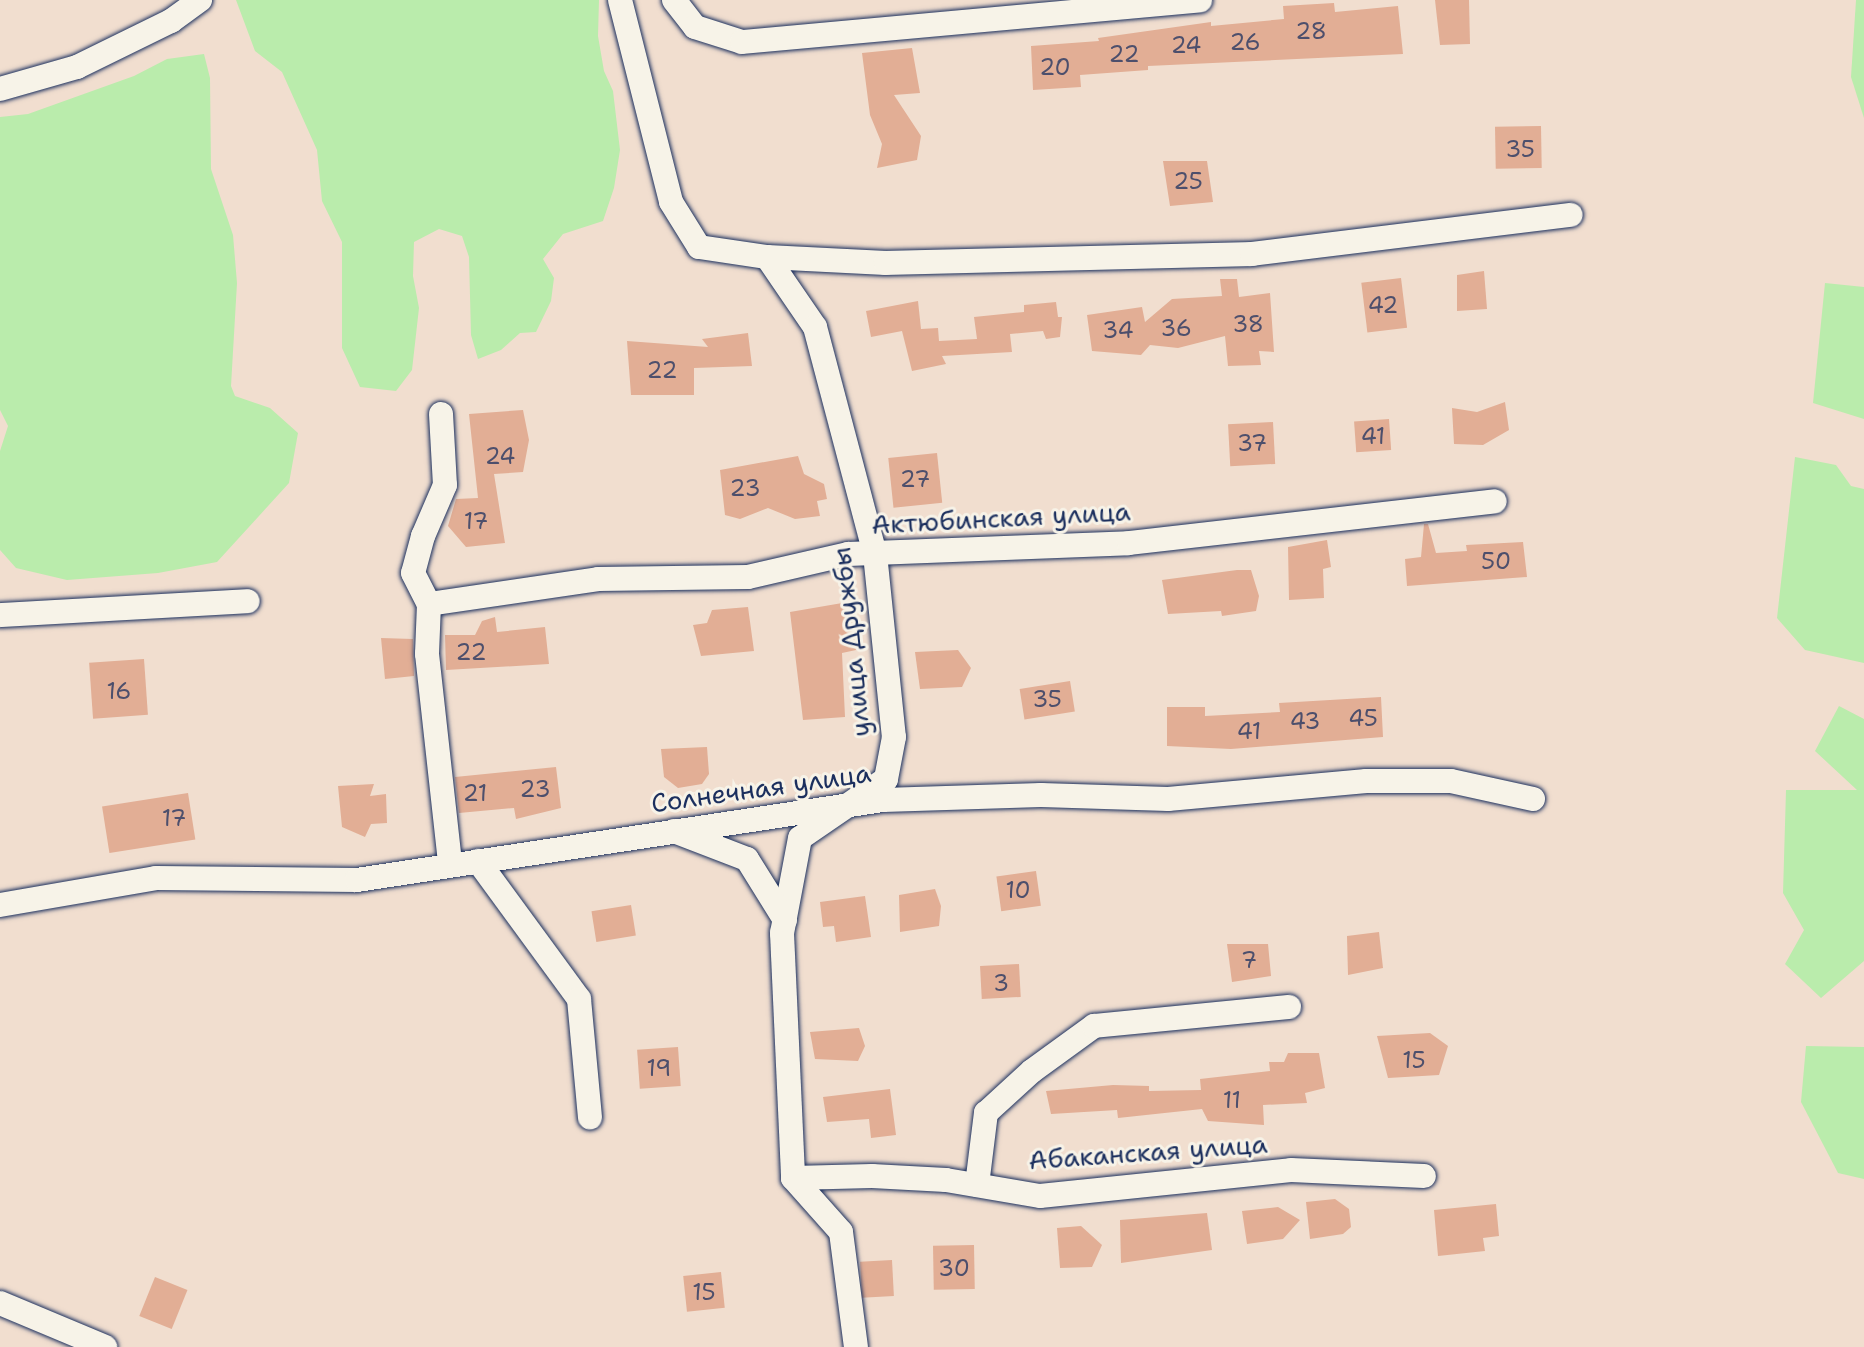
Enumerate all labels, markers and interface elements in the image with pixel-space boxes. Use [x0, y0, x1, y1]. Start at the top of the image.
house number: 28 [1295, 17, 1327, 45]
house number: 26 [1229, 28, 1261, 56]
house number: 24 [1171, 31, 1201, 59]
house number: 22 [1108, 40, 1140, 68]
house number: 20 [1039, 53, 1071, 81]
house number: 35 [1505, 135, 1535, 163]
house number: 25 [1173, 167, 1203, 195]
house number: 42 [1368, 291, 1398, 319]
house number: 38 [1232, 310, 1264, 338]
house number: 36 [1160, 314, 1192, 342]
house number: 34 [1102, 316, 1134, 344]
house number: 22 [646, 356, 678, 384]
house number: 41 [1361, 422, 1385, 450]
house number: 37 [1237, 429, 1267, 457]
house number: 24 [485, 442, 515, 470]
house number: 27 [900, 465, 930, 493]
house number: 23 [729, 474, 761, 502]
street label: Актюбинская улица [871, 496, 1131, 540]
house number: 17 [464, 507, 488, 535]
street label: улица Дружбы [826, 546, 876, 738]
house number: 50 [1481, 547, 1511, 575]
house number: 22 [455, 638, 487, 666]
house number: 16 [107, 677, 131, 705]
house number: 35 [1032, 685, 1062, 713]
house number: 45 [1348, 704, 1378, 732]
house number: 43 [1290, 707, 1320, 735]
house number: 41 [1237, 717, 1261, 745]
street label: Солнечная улица [649, 757, 873, 819]
house number: 23 [519, 775, 551, 803]
house number: 21 [463, 779, 487, 807]
house number: 17 [162, 804, 186, 832]
house number: 10 [1005, 876, 1031, 904]
house number: 7 [1241, 946, 1257, 974]
house number: 3 [993, 969, 1009, 997]
house number: 15 [1402, 1046, 1426, 1074]
house number: 19 [647, 1054, 671, 1082]
house number: 11 [1223, 1086, 1241, 1114]
street label: Абаканская улица [1027, 1128, 1269, 1176]
house number: 30 [938, 1254, 970, 1282]
house number: 15 [692, 1278, 716, 1306]

